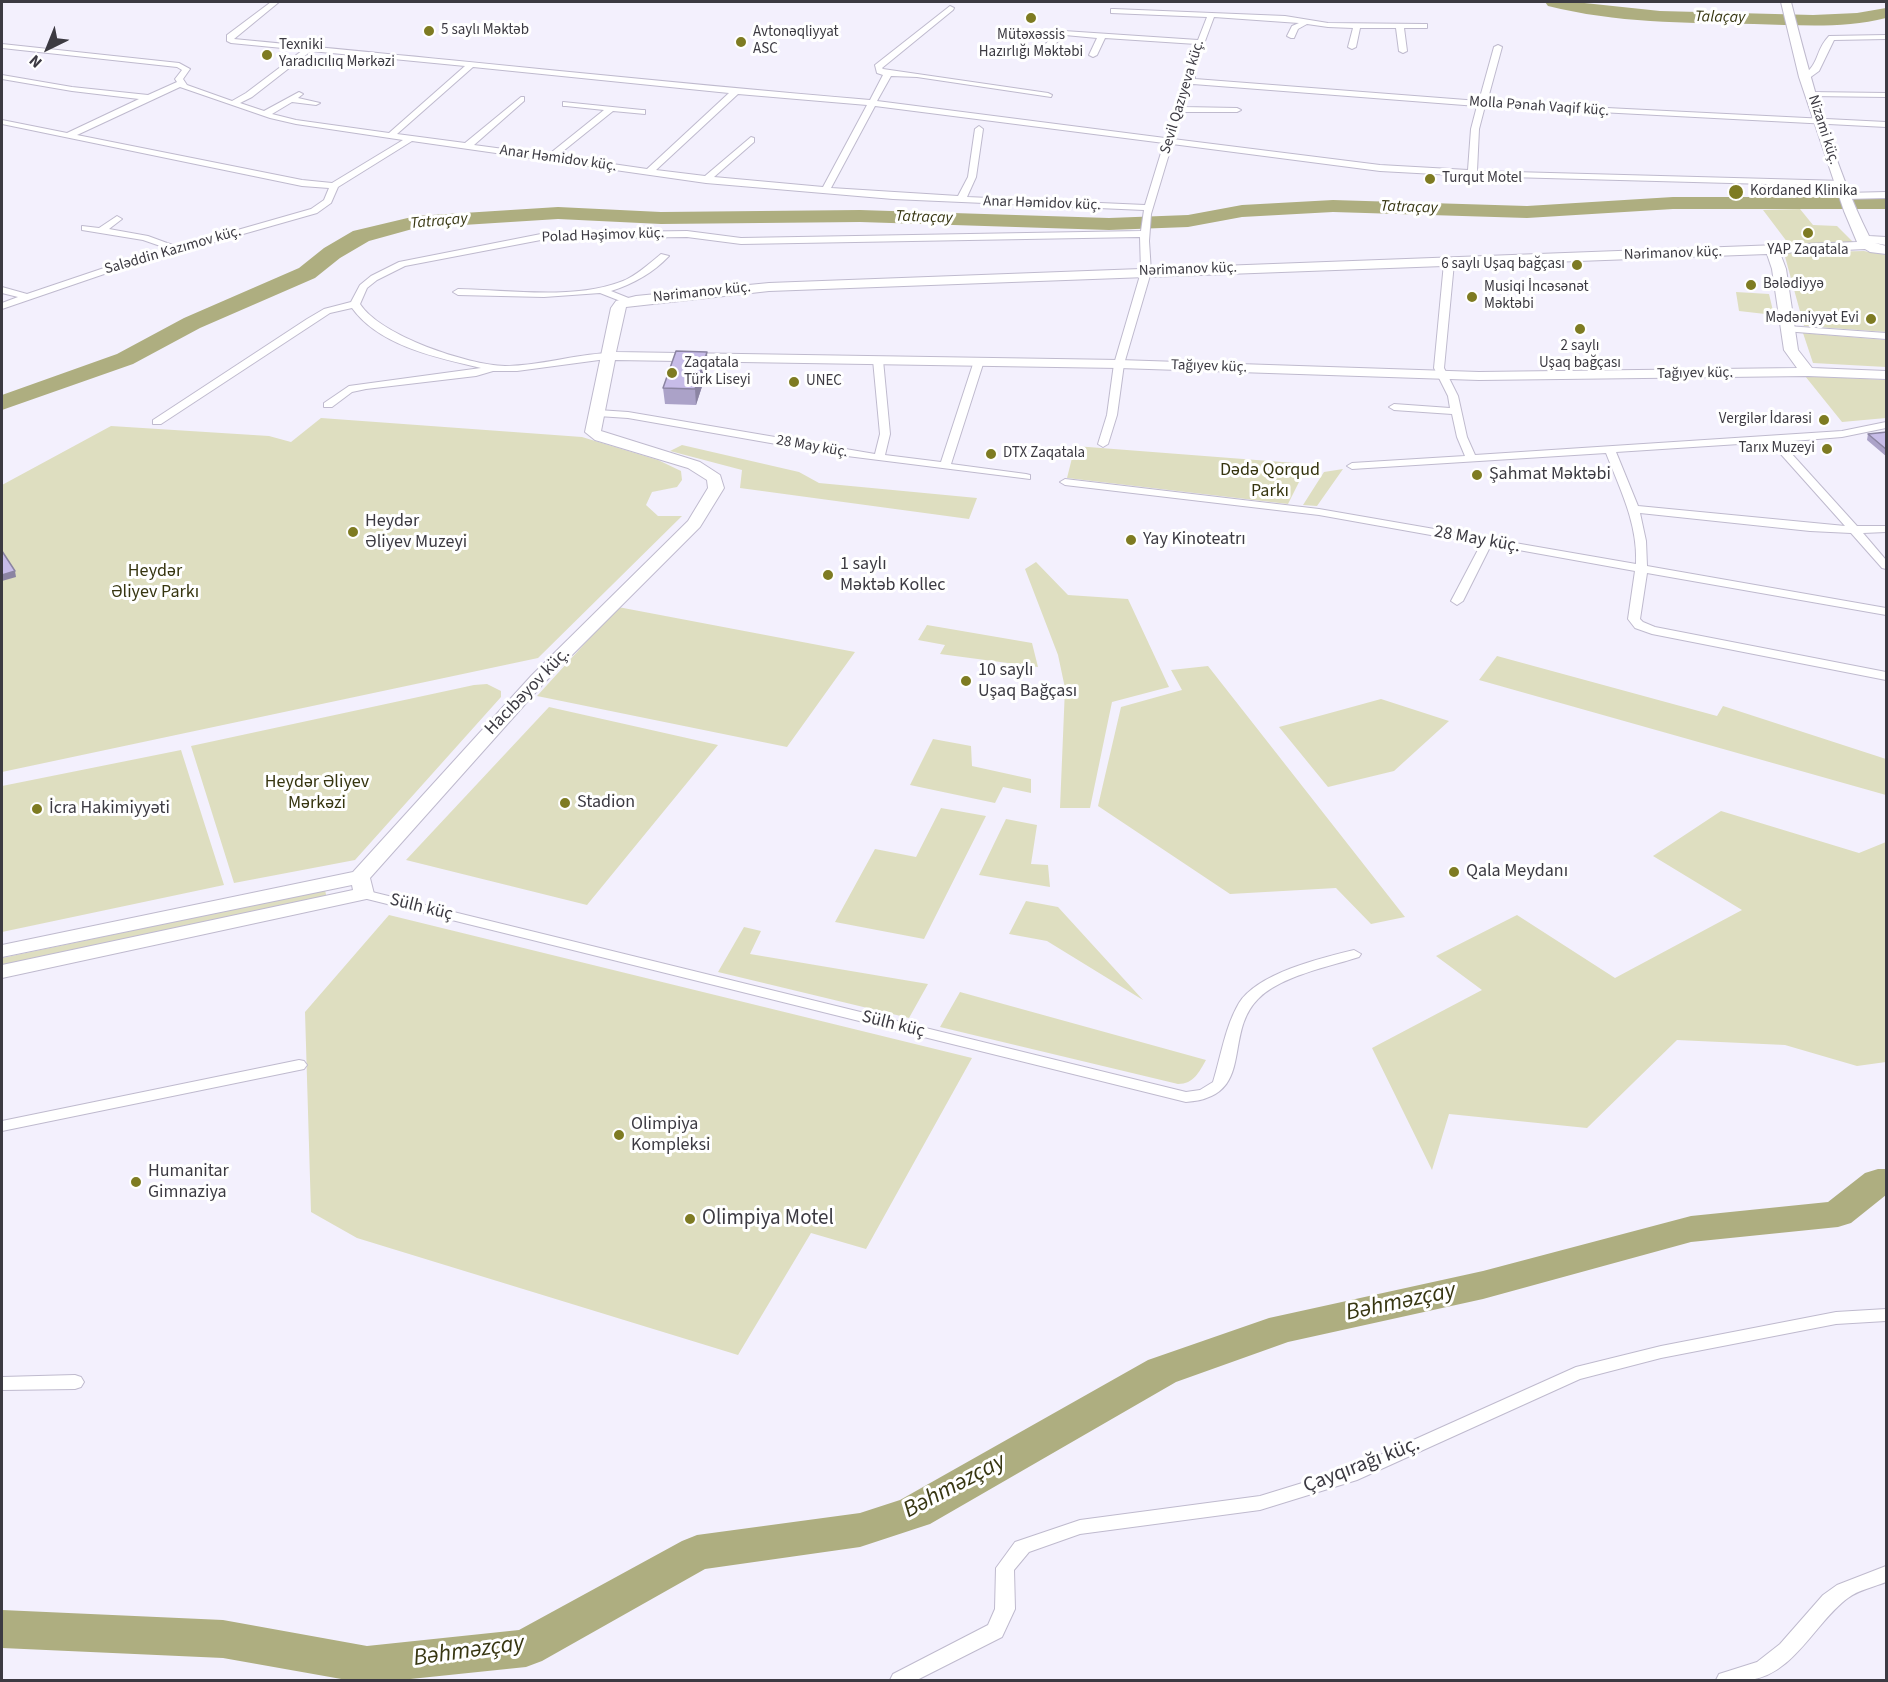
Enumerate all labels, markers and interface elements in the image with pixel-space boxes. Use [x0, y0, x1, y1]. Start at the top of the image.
water label: Talaçay [1695, 8, 1745, 28]
marker: Mütəxəssis Hazırlığı Məktəbi [1024, 11, 1038, 25]
north arrow [18, 18, 78, 78]
place label: 5 saylı Məktəb [441, 22, 529, 40]
marker: 5 saylı Məktəb [422, 24, 436, 38]
place label: Avtonəqliyyat ASC [753, 24, 839, 59]
place label: Mütəxəssis Hazırlığı Məktəbi [979, 27, 1083, 62]
marker: Avtonəqliyyat ASC [734, 35, 748, 49]
place label: Texniki Yaradıcılıq Mərkəzi [279, 37, 395, 72]
street label: Sevil Qazıyeva küç. [1157, 38, 1209, 156]
marker: Texniki Yaradıcılıq Mərkəzi [260, 48, 274, 62]
text: N [24, 49, 47, 73]
street label: Molla Pənah Vaqif küç. [1468, 93, 1610, 121]
street label: Nizami küç. [1803, 93, 1843, 167]
street label: Anar Həmidov küç. [498, 142, 618, 176]
place label: Turqut Motel [1442, 170, 1522, 188]
marker: Turqut Motel [1423, 172, 1437, 186]
marker: Kordaned Klinika [1727, 183, 1745, 201]
place label: Kordaned Klinika [1750, 183, 1858, 201]
street label: Anar Həmidov küç. [983, 193, 1101, 215]
water label: Tatraçay [1380, 197, 1438, 219]
water label: Tatraçay [895, 207, 953, 229]
water label: Tatraçay [410, 210, 468, 234]
street label: Saləddin Kazımov küç. [103, 223, 243, 279]
street label: Polad Həşimov küç. [541, 225, 665, 247]
marker: YAP Zaqatala [1801, 226, 1815, 240]
place label: YAP Zaqatala [1767, 242, 1849, 260]
street label: Nərimanov küç. [1624, 243, 1722, 265]
place label: 6 saylı Uşaq bağçası [1441, 256, 1565, 274]
marker: 6 saylı Uşaq bağçası [1570, 258, 1584, 272]
street label: Nərimanov küç. [1139, 259, 1237, 281]
place label: Bələdiyyə [1763, 276, 1824, 294]
marker: Bələdiyyə [1744, 278, 1758, 292]
street label: Nərimanov küç. [652, 279, 752, 307]
place label: Musiqi İncəsənət Məktəbi [1484, 279, 1589, 314]
marker: Musiqi İncəsənət Məktəbi [1465, 290, 1479, 304]
place label: Mədəniyyət Evi [1765, 310, 1859, 328]
marker: Mədəniyyət Evi [1864, 312, 1878, 326]
marker: 2 saylı Uşaq bağçası [1573, 322, 1587, 336]
place label: 2 saylı Uşaq bağçası [1539, 338, 1621, 373]
place label: Zaqatala Türk Liseyi [684, 355, 751, 390]
street label: Tağıyev küç. [1171, 357, 1247, 377]
street label: Tağıyev küç. [1657, 364, 1733, 384]
marker: Zaqatala Türk Liseyi [665, 366, 679, 380]
place label: UNEC [806, 373, 842, 391]
marker: UNEC [787, 375, 801, 389]
place label: Vergilər İdarəsi [1719, 411, 1812, 429]
marker: Vergilər İdarəsi [1817, 413, 1831, 427]
street label: 28 May küç. [775, 432, 849, 462]
place label: Tarıx Muzeyi [1738, 440, 1815, 458]
marker: Tarıx Muzeyi [1820, 442, 1834, 456]
place label: DTX Zaqatala [1003, 445, 1085, 463]
marker: DTX Zaqatala [984, 447, 998, 461]
park label: Dədə Qorqud Parkı [1220, 460, 1320, 502]
place label: Şahmat Məktəbi [1489, 464, 1611, 486]
marker: Şahmat Məktəbi [1470, 468, 1484, 482]
place label: Heydər Əliyev Muzeyi [365, 511, 467, 554]
street label: 28 May küç. [1432, 522, 1522, 558]
marker: Heydər Əliyev Muzeyi [346, 525, 360, 539]
place label: Yay Kinoteatrı [1143, 529, 1246, 551]
marker: Yay Kinoteatrı [1124, 533, 1138, 547]
place label: 1 saylı Məktəb Kollec [840, 554, 945, 596]
park label: Heydər Əliyev Parkı [111, 561, 199, 604]
marker: 1 saylı Məktəb Kollec [821, 568, 835, 582]
street label: Hacıbəyov küç. [481, 644, 575, 740]
place label: 10 saylı Uşaq Bağçası [978, 660, 1077, 702]
marker: 10 saylı Uşaq Bağçası [959, 674, 973, 688]
park label: Heydər Əliyev Mərkəzi [265, 772, 369, 814]
place label: Stadion [577, 792, 635, 814]
marker: Stadion [558, 796, 572, 810]
place label: İcra Hakimiyyəti [49, 798, 170, 820]
marker: İcra Hakimiyyəti [30, 802, 44, 816]
place label: Qala Meydanı [1466, 861, 1568, 883]
marker: Qala Meydanı [1447, 865, 1461, 879]
street label: Sülh küç [387, 890, 455, 926]
street label: Sülh küç [859, 1007, 927, 1043]
place label: Olimpiya Kompleksi [631, 1114, 710, 1156]
marker: Olimpiya Kompleksi [612, 1128, 626, 1142]
place label: Humanitar Gimnaziya [148, 1161, 229, 1204]
marker: Humanitar Gimnaziya [129, 1175, 143, 1189]
place label: Olimpiya Motel [702, 1206, 834, 1232]
marker: Olimpiya Motel [683, 1212, 697, 1226]
water label: Bəhməzçay [1343, 1277, 1459, 1329]
street label: Çayqırağı küç. [1300, 1432, 1424, 1500]
water label: Bəhməzçay [899, 1448, 1011, 1526]
water label: Bəhməzçay [412, 1630, 526, 1674]

